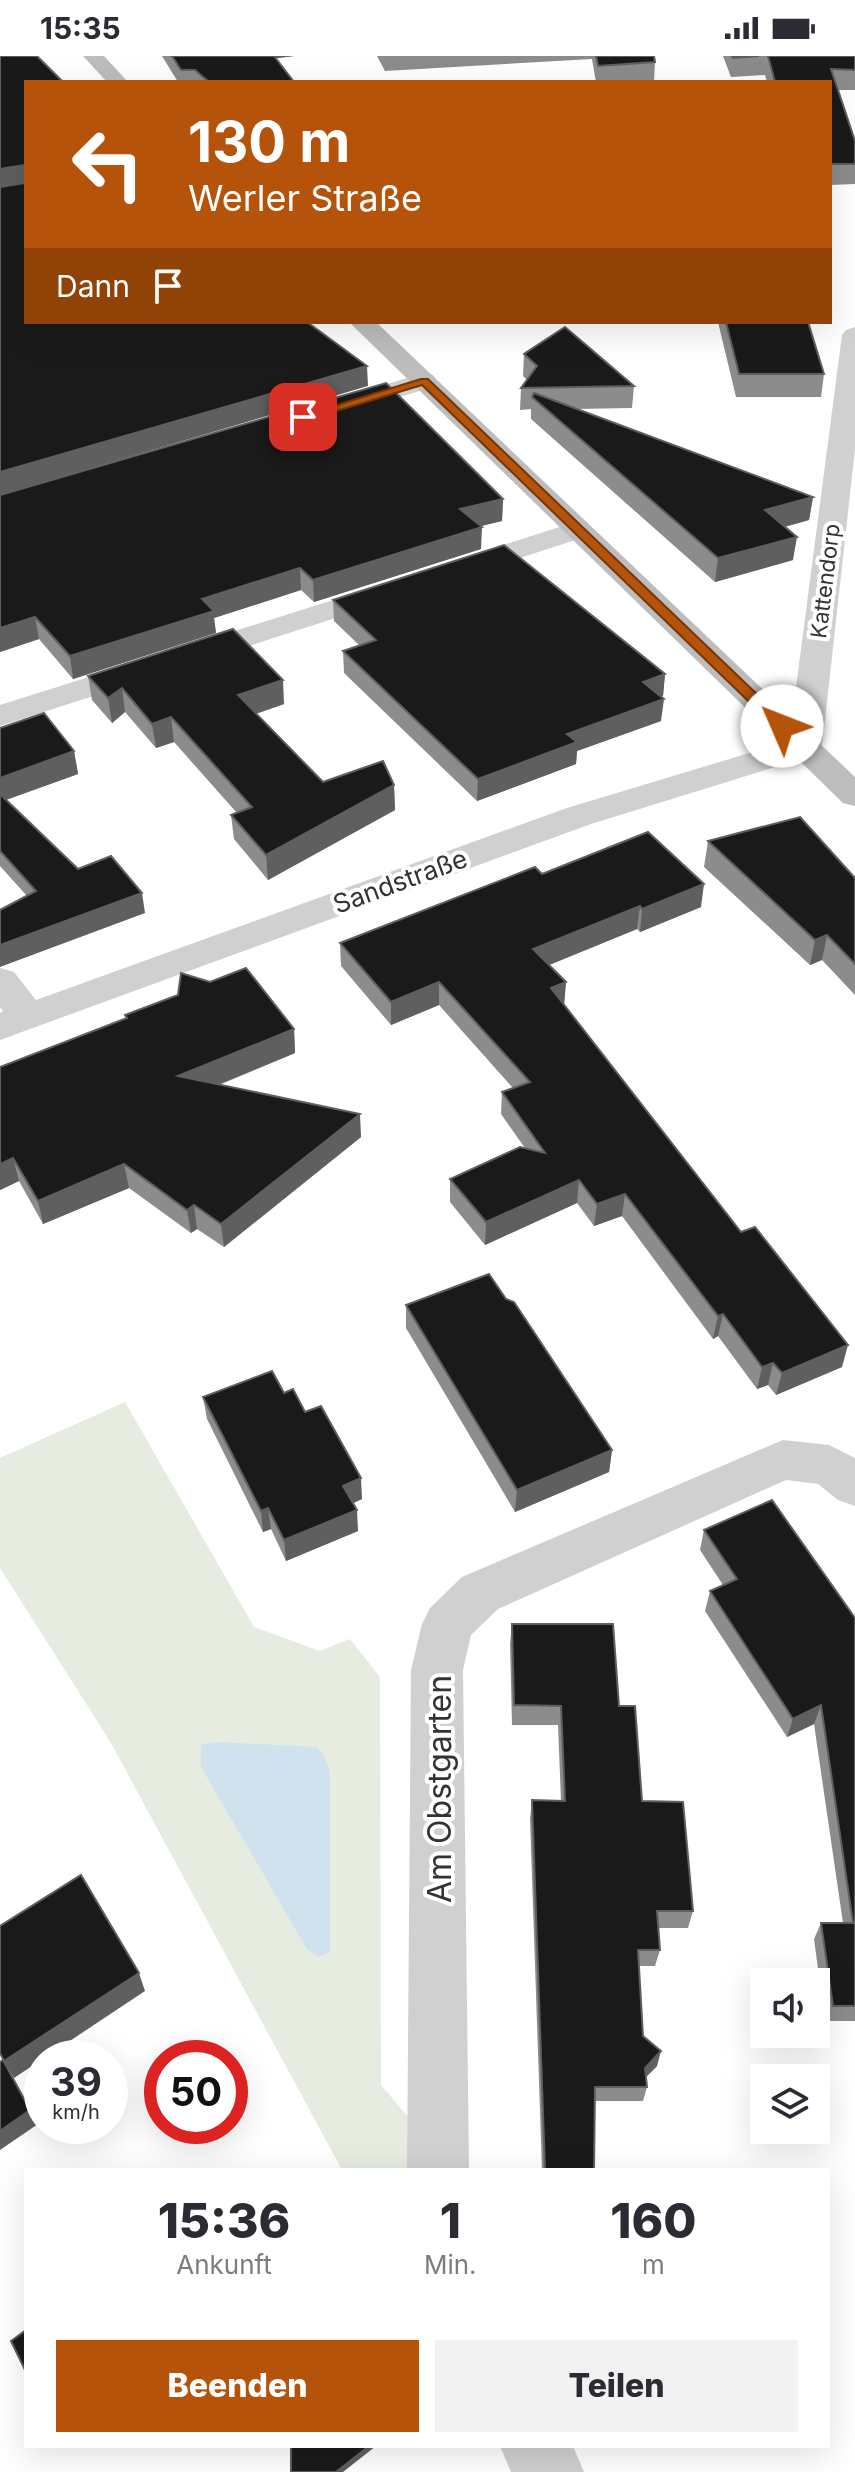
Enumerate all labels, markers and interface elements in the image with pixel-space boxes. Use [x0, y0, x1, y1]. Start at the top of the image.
text: 15:35 [40, 10, 121, 46]
text: 130 m [188, 108, 350, 176]
icon: left [56, 112, 160, 216]
text: Werler Straße [188, 176, 422, 220]
icon: arrive [146, 264, 190, 308]
text: Dann [56, 268, 130, 304]
pin [269, 383, 337, 451]
icon: arrive [281, 395, 325, 439]
street label: Kattendorp [805, 522, 845, 640]
position arrow [740, 684, 824, 768]
street label: Sandstraße [329, 842, 471, 920]
street label: Am Obstgarten [420, 1675, 459, 1903]
map controls [750, 1968, 830, 2144]
button: sound [750, 1968, 830, 2048]
speed limit sign: 50 [144, 2040, 248, 2144]
text: 39 [50, 2057, 102, 2106]
button: layers [750, 2064, 830, 2144]
text: km/h [52, 2100, 100, 2124]
text: 15:36 [158, 2191, 290, 2250]
text: 1 [440, 2191, 461, 2250]
text: 160 [610, 2191, 696, 2250]
text: Ankunft [176, 2249, 272, 2280]
text: Min. [424, 2249, 477, 2280]
text: m [642, 2249, 665, 2280]
button: Beenden [56, 2340, 419, 2432]
button: Teilen [435, 2340, 798, 2432]

